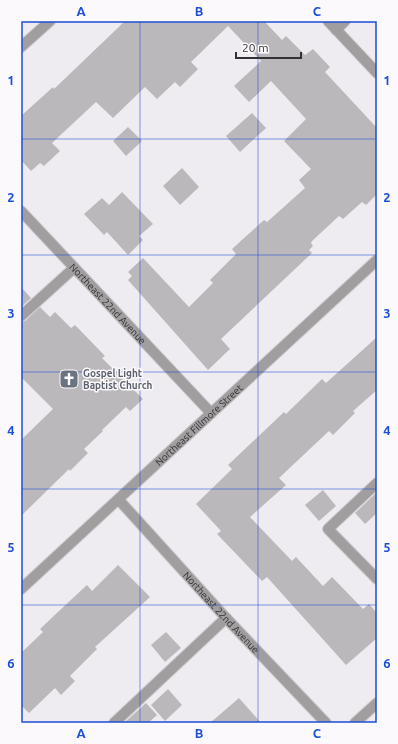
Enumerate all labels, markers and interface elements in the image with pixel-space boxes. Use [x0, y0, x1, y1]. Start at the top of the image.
text: A [76, 4, 86, 18]
text: B [195, 4, 204, 18]
text: C [313, 4, 322, 18]
scale bar [236, 34, 301, 60]
text: 20 m [242, 41, 269, 54]
text: 1 [7, 73, 15, 87]
text: 1 [383, 73, 391, 87]
text: 2 [7, 190, 15, 204]
text: 2 [383, 190, 391, 204]
street label: Northeast 22nd Avenue [67, 261, 148, 346]
text: 3 [7, 306, 15, 320]
text: 3 [383, 306, 391, 320]
church icon: Gospel Light Baptist Church [58, 368, 80, 390]
place label: Gospel Light Baptist Church [83, 368, 153, 391]
street label: Northeast Fillmore Street [153, 382, 245, 468]
text: 4 [7, 423, 15, 437]
text: 4 [383, 423, 391, 437]
text: 5 [7, 540, 15, 554]
text: 5 [383, 540, 391, 554]
street label: Northeast 22nd Avenue [181, 570, 261, 655]
text: 6 [7, 656, 15, 670]
text: 6 [383, 656, 391, 670]
text: A [76, 726, 86, 740]
text: B [195, 726, 204, 740]
text: C [313, 726, 322, 740]

